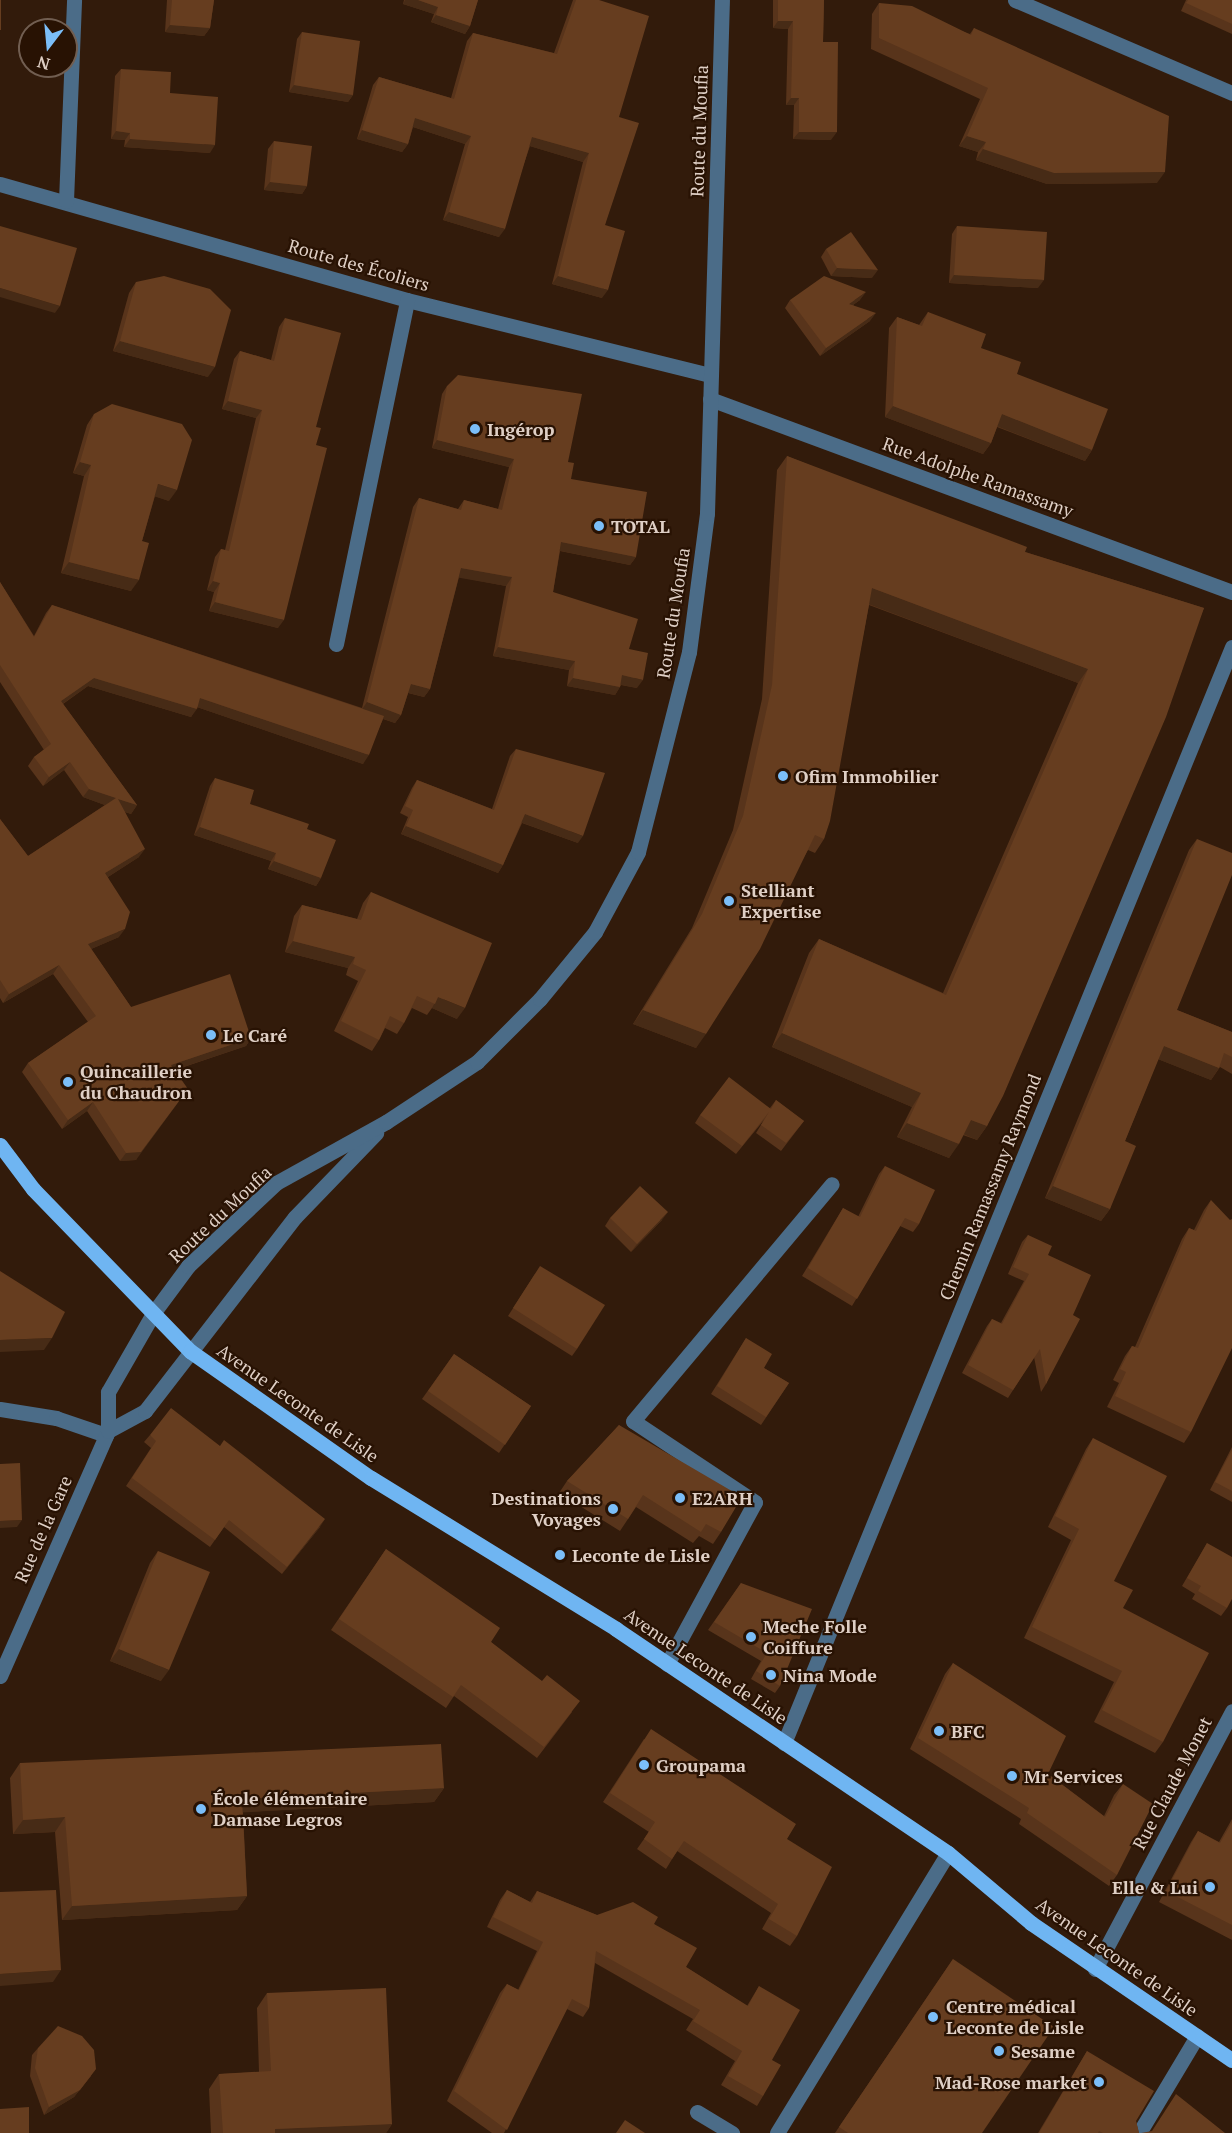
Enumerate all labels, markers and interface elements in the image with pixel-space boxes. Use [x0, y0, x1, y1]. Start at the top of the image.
north arrow [18, 18, 78, 78]
text: N [35, 51, 52, 76]
street label: Route du Moufia [686, 65, 712, 197]
street label: Route des Écoliers [286, 235, 432, 295]
place label: Ingérop [487, 418, 555, 440]
marker: Ingérop [468, 422, 482, 436]
street label: Rue Adolphe Ramassamy [880, 432, 1076, 522]
place label: TOTAL [611, 515, 670, 537]
marker: TOTAL [592, 519, 606, 533]
street label: Route du Moufia [652, 546, 694, 680]
place label: Ofim Immobilier [795, 765, 939, 787]
marker: Ofim Immobilier [776, 769, 790, 783]
place label: Stelliant Expertise [741, 880, 821, 922]
marker: Stelliant Expertise [722, 894, 736, 908]
place label: Le Caré [223, 1024, 287, 1046]
marker: Le Caré [204, 1028, 218, 1042]
place label: Quincaillerie du Chaudron [80, 1061, 192, 1104]
street label: Chemin Ramassamy Raymond [935, 1071, 1045, 1303]
marker: Quincaillerie du Chaudron [61, 1075, 75, 1089]
street label: Route du Moufia [164, 1161, 276, 1267]
street label: Avenue Leconte de Lisle [213, 1339, 383, 1467]
street label: Rue de la Gare [10, 1472, 76, 1586]
place label: E2ARH [692, 1487, 753, 1509]
place label: Destinations Voyages [492, 1488, 601, 1530]
marker: E2ARH [673, 1491, 687, 1505]
marker: Destinations Voyages [606, 1502, 620, 1516]
place label: Leconte de Lisle [572, 1544, 710, 1566]
marker: Leconte de Lisle [553, 1548, 567, 1562]
street label: Avenue Leconte de Lisle [620, 1603, 792, 1729]
place label: Meche Folle Coiffure [763, 1616, 867, 1658]
marker: Meche Folle Coiffure [744, 1630, 758, 1644]
place label: Nina Mode [783, 1664, 877, 1686]
marker: Nina Mode [764, 1668, 778, 1682]
street label: Rue Claude Monet [1128, 1713, 1216, 1853]
place label: BFC [951, 1720, 985, 1742]
marker: BFC [932, 1724, 946, 1738]
place label: Groupama [656, 1754, 746, 1776]
marker: Groupama [637, 1758, 651, 1772]
place label: Mr Services [1024, 1765, 1123, 1787]
marker: Mr Services [1005, 1769, 1019, 1783]
place label: École élémentaire Damase Legros [213, 1788, 367, 1830]
marker: École élémentaire Damase Legros [194, 1802, 208, 1816]
place label: Elle & Lui [1112, 1876, 1198, 1898]
marker: Elle & Lui [1203, 1880, 1217, 1894]
street label: Avenue Leconte de Lisle [1032, 1893, 1202, 2021]
place label: Centre médical Leconte de Lisle [946, 1996, 1084, 2038]
marker: Centre médical Leconte de Lisle [924, 2008, 942, 2026]
place label: Sesame [1011, 2040, 1075, 2062]
marker: Sesame [992, 2044, 1006, 2058]
place label: Mad-Rose market [935, 2071, 1087, 2093]
marker: Mad-Rose market [1092, 2075, 1106, 2089]

